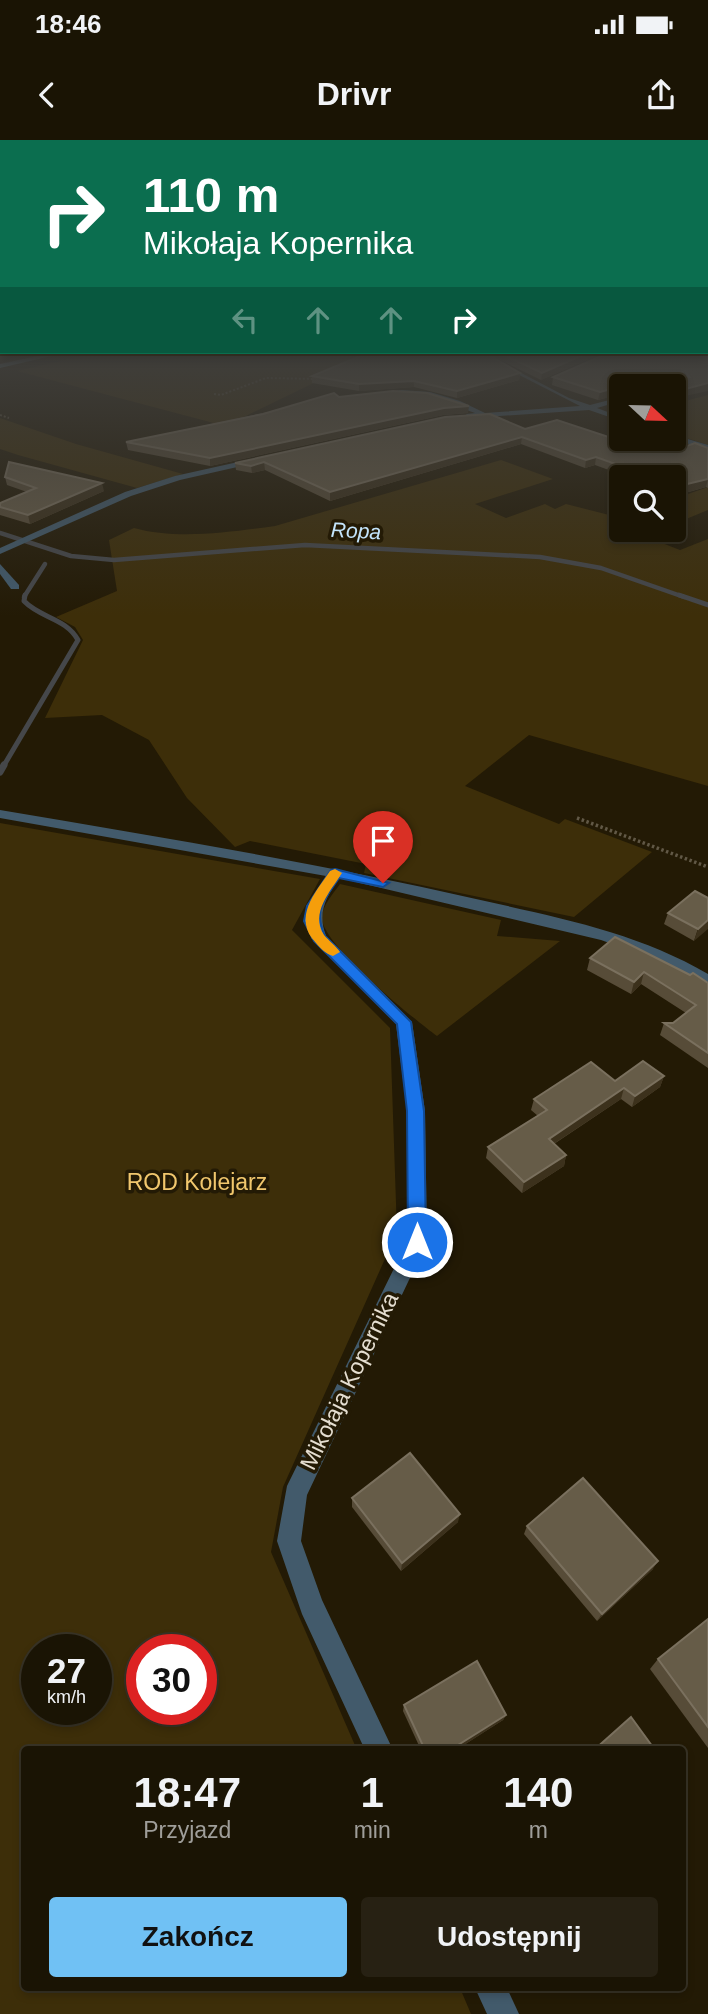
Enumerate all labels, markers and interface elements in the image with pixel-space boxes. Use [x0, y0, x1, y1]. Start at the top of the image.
text: 18:46 [35, 9, 102, 39]
icon: back [28, 76, 66, 114]
text: Drivr [317, 76, 391, 112]
icon: share [642, 76, 680, 114]
icon: right [28, 168, 119, 259]
text: 110 m [143, 168, 279, 222]
text: Mikołaja Kopernika [143, 225, 413, 261]
icon: left [226, 301, 264, 339]
icon: ahead [299, 301, 337, 339]
icon: ahead [372, 301, 410, 339]
icon: right [445, 301, 483, 339]
north arrow [609, 374, 686, 452]
map controls [609, 374, 686, 542]
button: search [609, 465, 686, 542]
water label: Ropa [330, 518, 382, 543]
pin [353, 811, 413, 883]
icon: arrive [364, 822, 402, 860]
park label: ROD Kolejarz [127, 1169, 267, 1195]
position arrow [380, 1205, 454, 1279]
street label: Mikołaja Kopernika [295, 1288, 403, 1474]
speed limit sign: 30 [126, 1634, 217, 1725]
text: 27 [47, 1651, 86, 1690]
text: km/h [47, 1687, 86, 1707]
text: 18:47 [134, 1769, 241, 1816]
text: 1 [360, 1769, 384, 1816]
text: 140 [503, 1769, 573, 1816]
text: Przyjazd [143, 1817, 231, 1843]
text: min [354, 1817, 391, 1843]
text: m [529, 1817, 548, 1843]
button: Zakończ [49, 1897, 347, 1977]
button: Udostępnij [361, 1897, 658, 1977]

